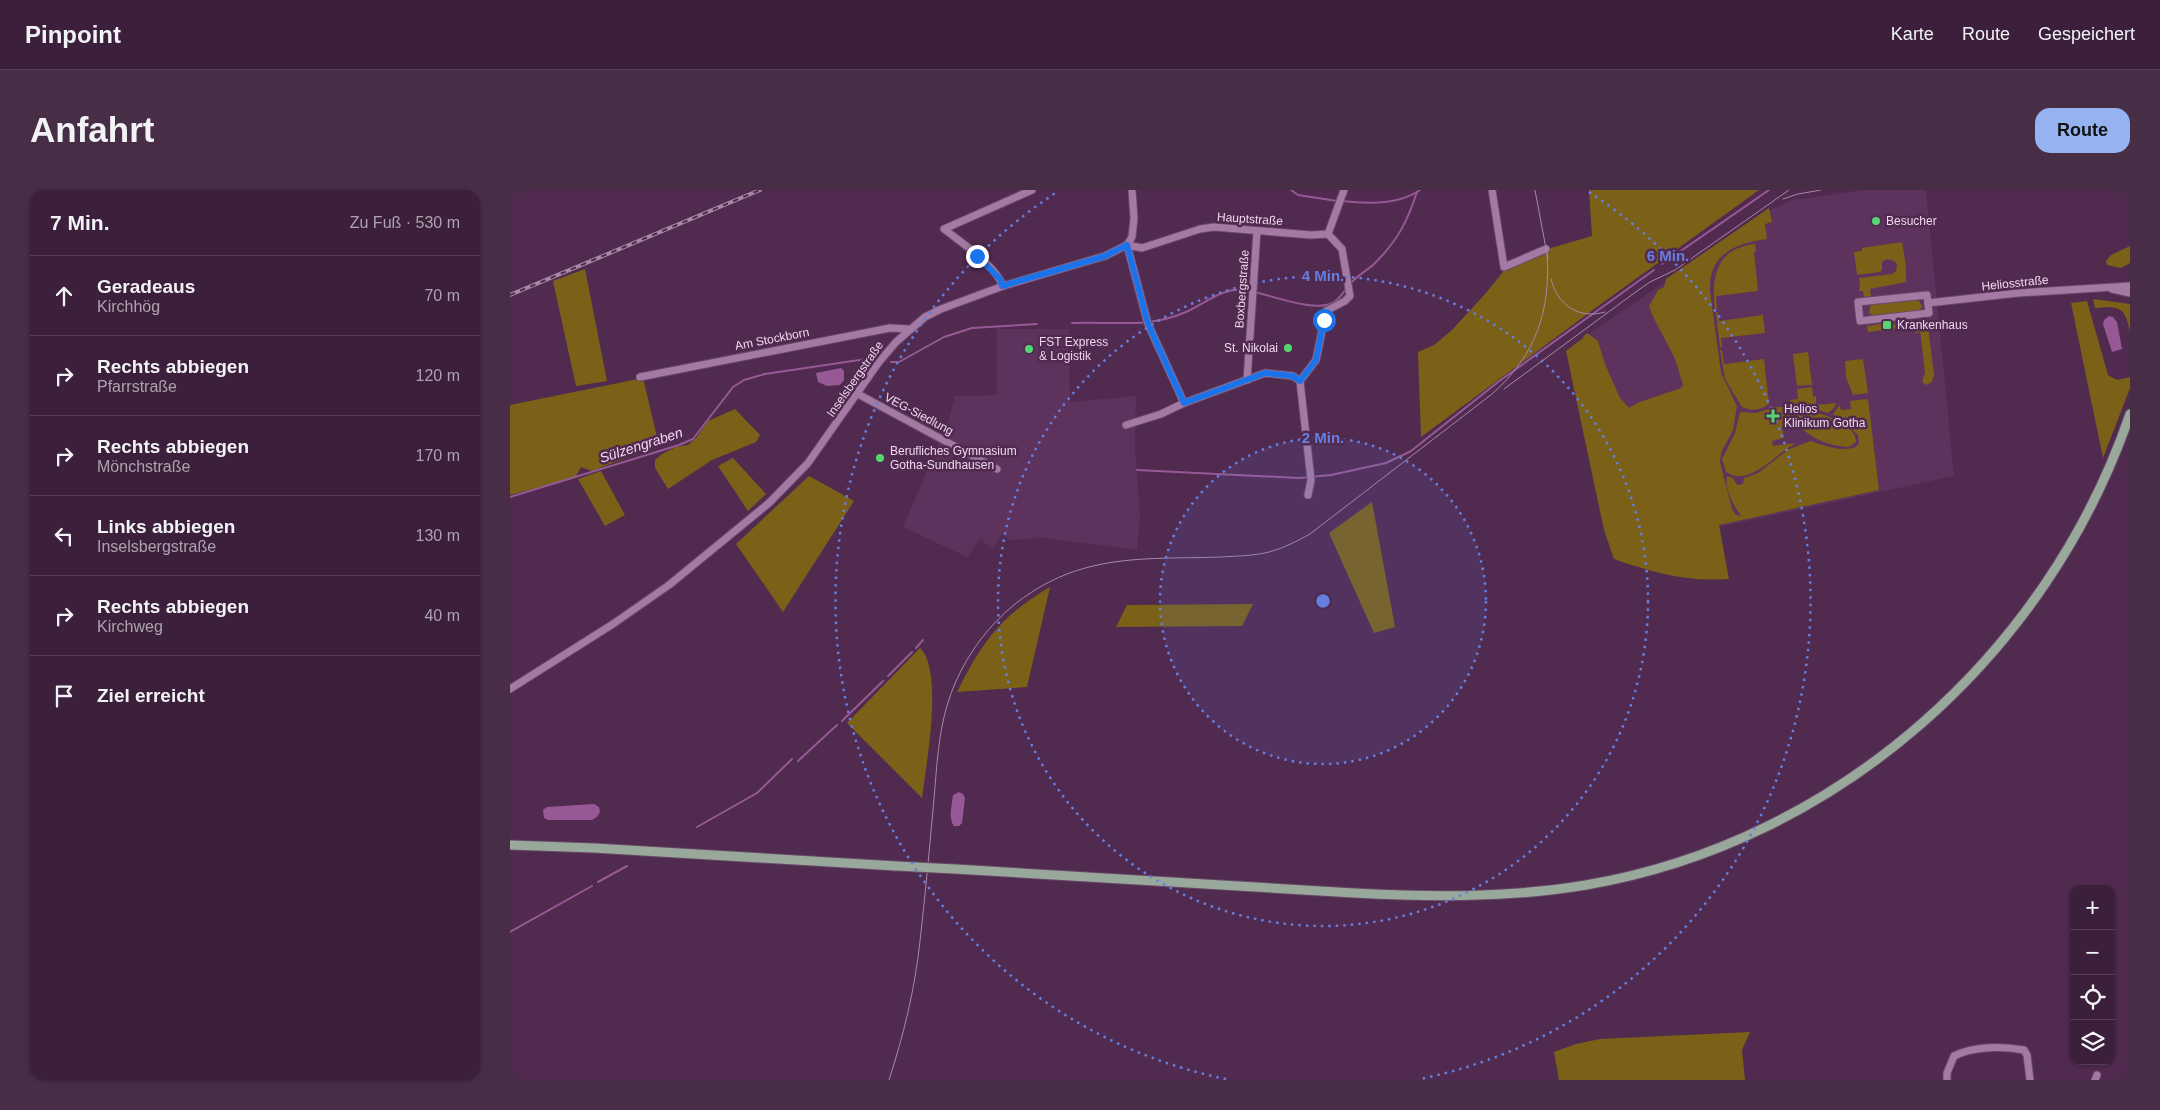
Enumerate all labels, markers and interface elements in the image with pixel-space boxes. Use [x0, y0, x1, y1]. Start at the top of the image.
text: Pinpoint [25, 21, 121, 48]
text: Karte [1891, 24, 1934, 44]
text: Route [1962, 24, 2010, 44]
text: Gespeichert [2038, 24, 2135, 44]
button: Route [2035, 108, 2130, 153]
text: Anfahrt [30, 110, 154, 149]
street label: Hauptstraße [1217, 210, 1284, 228]
text: 7 Min. [50, 211, 110, 234]
text: Zu Fuß · 530 m [350, 214, 460, 231]
place label: Besucher [1886, 214, 1937, 228]
marker: Besucher [1870, 215, 1882, 227]
route end [966, 245, 989, 268]
text: 6 Min. [1647, 247, 1689, 264]
street label: Boxbergstraße [1232, 249, 1252, 329]
text: 4 Min. [1302, 267, 1344, 284]
street label: Heliosstraße [1981, 272, 2050, 293]
text: Geradeaus [97, 276, 195, 297]
icon: ahead [50, 282, 78, 310]
text: 70 m [424, 287, 460, 304]
text: Kirchhög [97, 298, 160, 315]
route start [1313, 309, 1336, 332]
place label: Krankenhaus [1897, 318, 1968, 332]
marker: Krankenhaus [1881, 319, 1893, 331]
street label: Am Stockborn [734, 325, 810, 353]
place label: FST Express & Logistik [1039, 335, 1108, 363]
street label: Inselsbergstraße [824, 338, 887, 420]
place label: St. Nikolai [1224, 341, 1278, 355]
marker: St. Nikolai [1282, 342, 1294, 354]
marker: FST Express & Logistik [1023, 343, 1035, 355]
text: Rechts abbiegen [97, 356, 249, 377]
icon: right [50, 362, 78, 390]
text: 120 m [416, 367, 460, 384]
text: Pfarrstraße [97, 378, 177, 395]
street label: VEG-Siedlung [882, 390, 956, 438]
place label: Helios Klinikum Gotha [1784, 402, 1866, 430]
marker: Helios Klinikum Gotha [1766, 409, 1780, 423]
water label: Sülzengraben [597, 424, 685, 466]
text: 2 Min. [1302, 429, 1344, 446]
text: Rechts abbiegen [97, 436, 249, 457]
icon: right [50, 442, 78, 470]
place label: Berufliches Gymnasium Gotha-Sundhausen [890, 444, 1017, 472]
text: 170 m [416, 447, 460, 464]
marker: Berufliches Gymnasium Gotha-Sundhausen [874, 452, 886, 464]
text: Mönchstraße [97, 458, 190, 475]
text: Links abbiegen [97, 516, 235, 537]
icon: left [50, 522, 78, 550]
text: 130 m [416, 527, 460, 544]
text: Inselsbergstraße [97, 538, 216, 555]
centre of rings [1314, 592, 1332, 610]
text: Rechts abbiegen [97, 596, 249, 617]
icon: right [50, 602, 78, 630]
text: 40 m [424, 607, 460, 624]
text: Kirchweg [97, 618, 163, 635]
icon: arrive [50, 682, 78, 710]
text: Ziel erreicht [97, 685, 205, 706]
map controls [2070, 885, 2115, 1065]
button: + [2070, 885, 2115, 930]
button: − [2070, 930, 2115, 975]
button: locate [2070, 975, 2115, 1020]
button: layers [2070, 1020, 2115, 1065]

